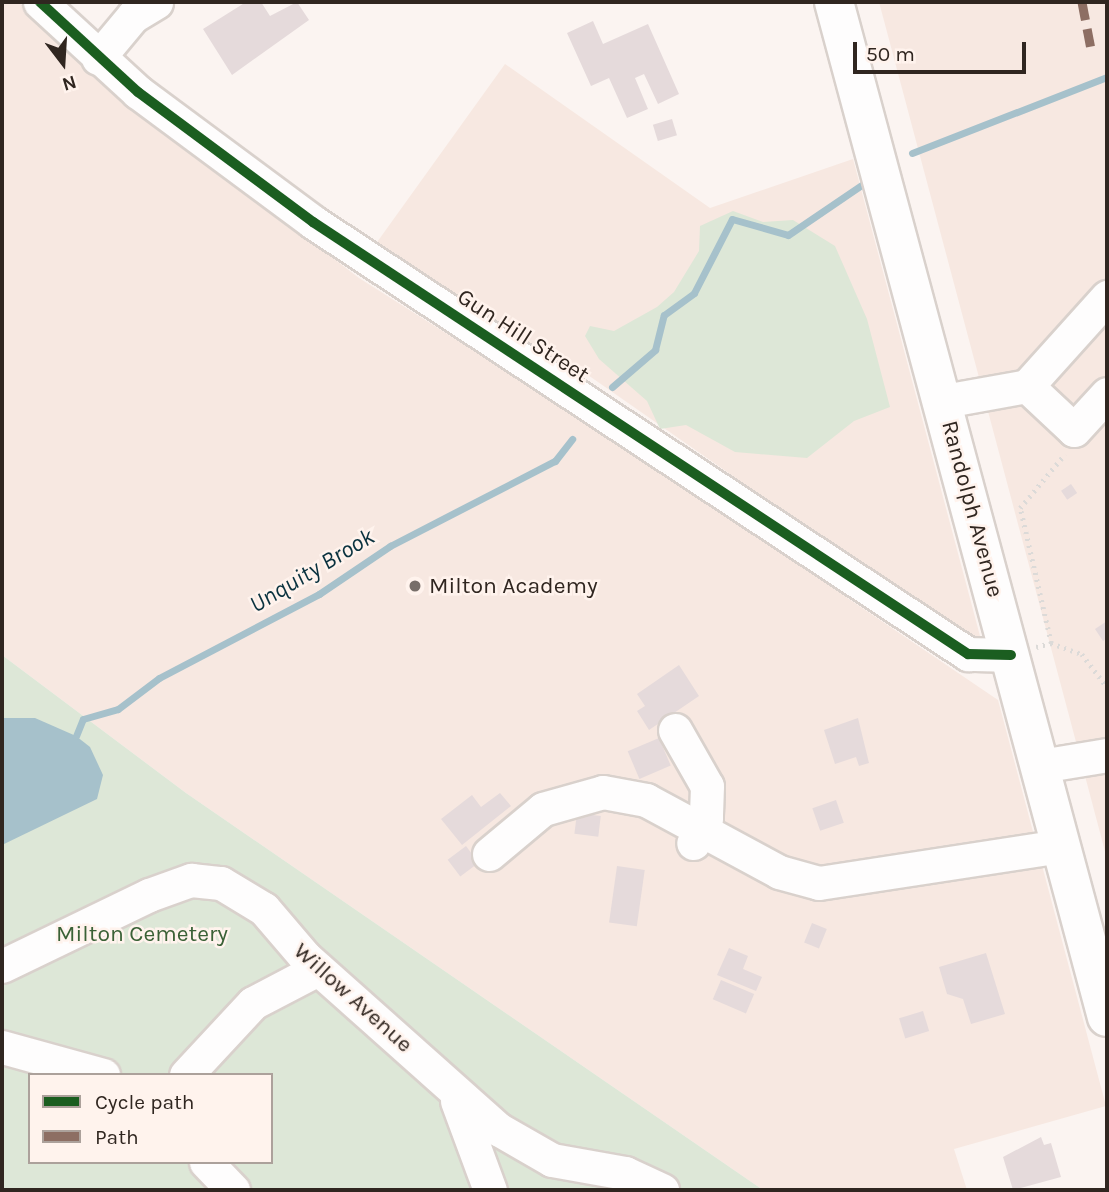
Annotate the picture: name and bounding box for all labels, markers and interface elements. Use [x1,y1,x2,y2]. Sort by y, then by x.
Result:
north arrow [28,28,98,98]
scale bar [857,28,1030,72]
text: 50 m [866,42,915,66]
text: N [59,71,79,96]
street label: Gun Hill Street [452,283,594,389]
street label: Randolph Avenue [935,418,1009,600]
water label: Unquity Brook [244,522,380,620]
place label: Milton Academy [429,572,598,600]
marker: Milton Academy [407,578,423,594]
park label: Milton Cemetery [56,920,228,948]
street label: Willow Avenue [288,937,418,1059]
legend [28,1073,273,1164]
text: Cycle path [95,1090,195,1114]
text: Path [95,1125,139,1149]

